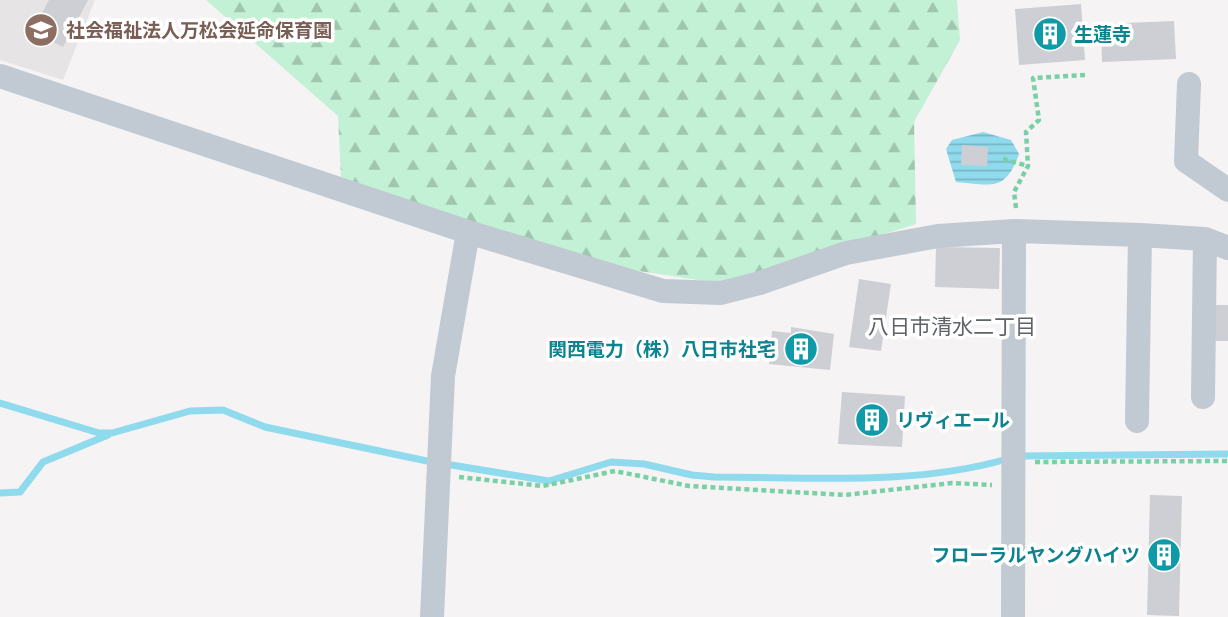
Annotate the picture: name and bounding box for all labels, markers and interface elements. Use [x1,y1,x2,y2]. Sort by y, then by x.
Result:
school or university icon: 社会福祉法人万松会延命保育園 [22,11,60,49]
building icon: 生蓮寺 [1031,15,1069,53]
place label: 社会福祉法人万松会延命保育園 [66,18,332,42]
place label: 生蓮寺 [1074,22,1131,46]
district label: 八日市清水二丁目 [868,313,1036,339]
building icon: 関西電力（株）八日市社宅 [782,330,820,368]
place label: 関西電力（株）八日市社宅 [548,337,776,361]
building icon: リヴィエール [853,401,891,439]
place label: リヴィエール [896,408,1010,432]
building icon: フローラルヤングハイツ [1145,536,1183,574]
place label: フローラルヤングハイツ [931,543,1140,567]

